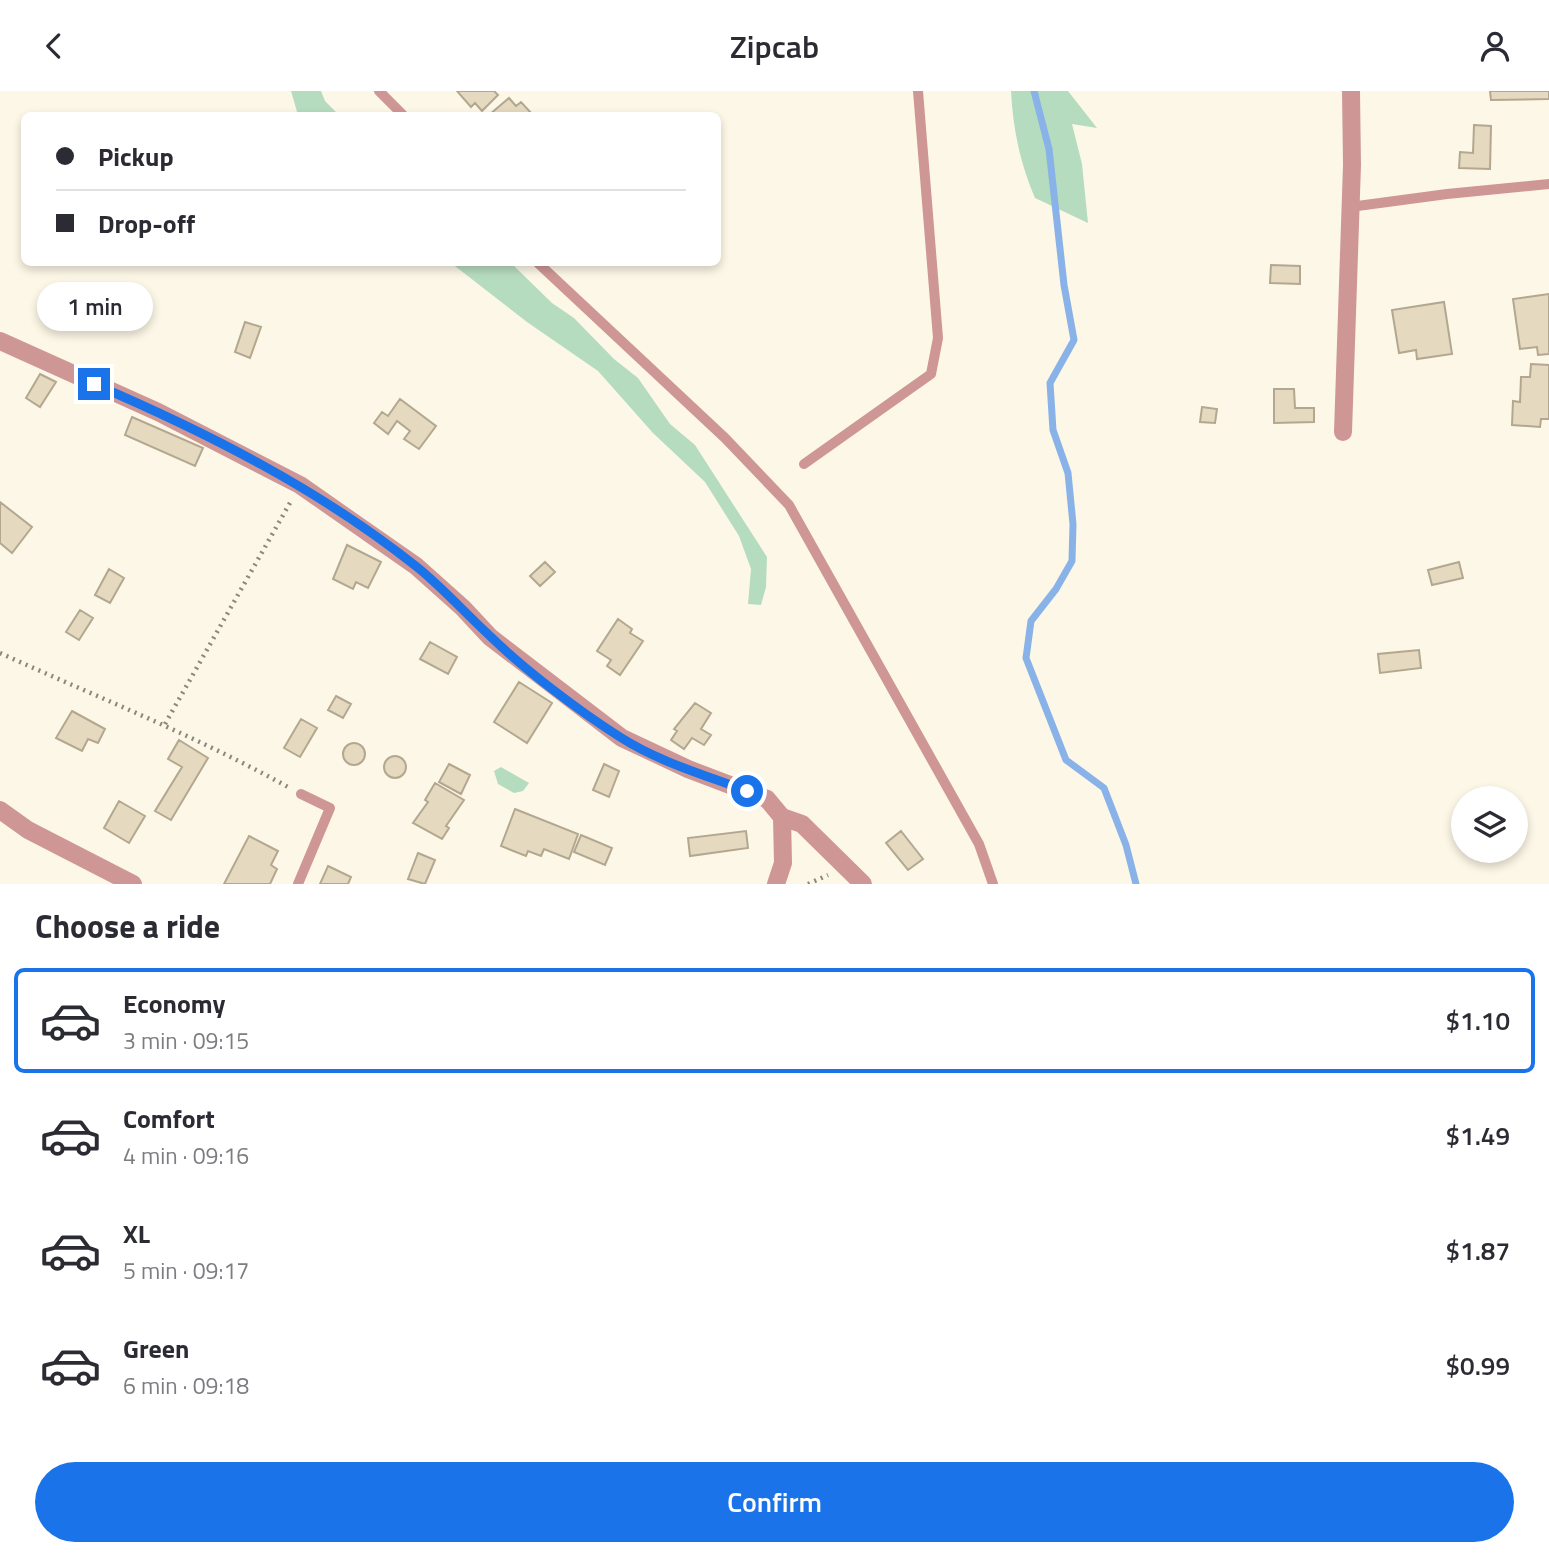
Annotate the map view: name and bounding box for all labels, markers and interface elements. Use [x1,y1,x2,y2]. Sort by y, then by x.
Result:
text: Zipcab [730,22,819,70]
icon: back [35,27,73,65]
icon: person [1476,27,1514,65]
text: Pickup [98,137,174,176]
text: Drop-off [98,204,195,243]
callout: 1 min [36,282,152,331]
text: 1 min [67,289,123,324]
route end [78,368,110,400]
route start [731,775,763,807]
map controls [1451,786,1528,863]
button: layers [1451,786,1528,863]
text: Choose a ride [35,902,220,950]
text: Economy [123,984,225,1023]
icon: car [39,989,102,1052]
text: $1.10 [1446,1001,1510,1040]
text: 3 min · 09:15 [123,1023,249,1058]
text: Comfort [123,1099,215,1138]
icon: car [39,1104,102,1167]
text: $1.49 [1446,1116,1510,1155]
text: 4 min · 09:16 [123,1138,249,1173]
text: XL [123,1214,150,1253]
icon: car [39,1219,102,1282]
text: $1.87 [1446,1231,1510,1270]
text: 5 min · 09:17 [123,1253,249,1288]
text: Green [123,1329,189,1368]
icon: car [39,1334,102,1397]
text: $0.99 [1446,1346,1510,1385]
text: 6 min · 09:18 [123,1368,249,1403]
button: Confirm [35,1462,1514,1542]

